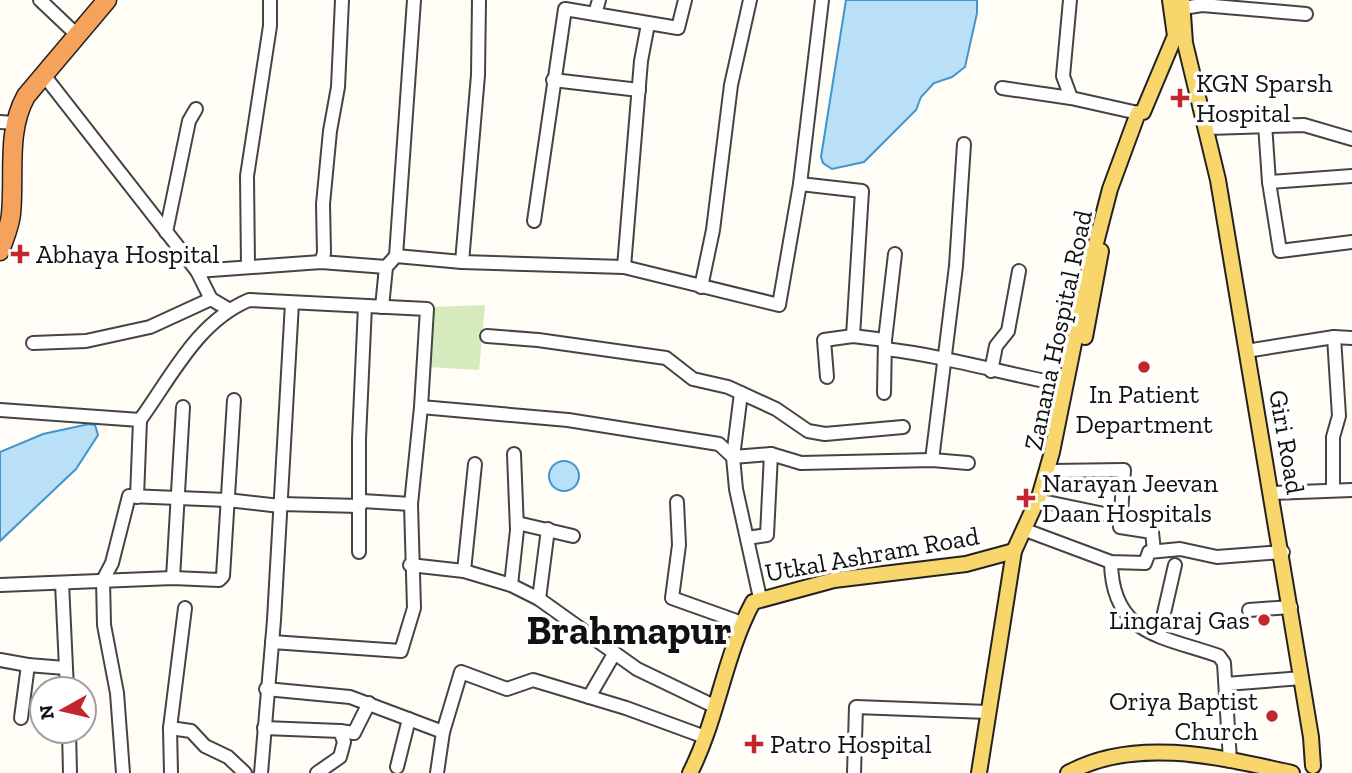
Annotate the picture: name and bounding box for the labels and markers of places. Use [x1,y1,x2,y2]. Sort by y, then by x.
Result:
place label: KGN Sparsh Hospital [1196,67,1333,129]
marker: KGN Sparsh Hospital [1170,88,1190,108]
place label: Abhaya Hospital [36,238,220,270]
marker: Abhaya Hospital [10,244,30,264]
marker: In Patient Department [1136,359,1152,375]
place label: In Patient Department [1075,378,1213,440]
place label: Narayan Jeevan Daan Hospitals [1042,467,1218,529]
marker: Narayan Jeevan Daan Hospitals [1016,488,1036,508]
place label: Lingaraj Gas [1109,604,1250,636]
marker: Lingaraj Gas [1256,612,1272,628]
place label: Oriya Baptist Church [1109,685,1258,747]
marker: Oriya Baptist Church [1264,708,1280,724]
place label: Patro Hospital [770,728,932,760]
marker: Patro Hospital [744,734,764,754]

